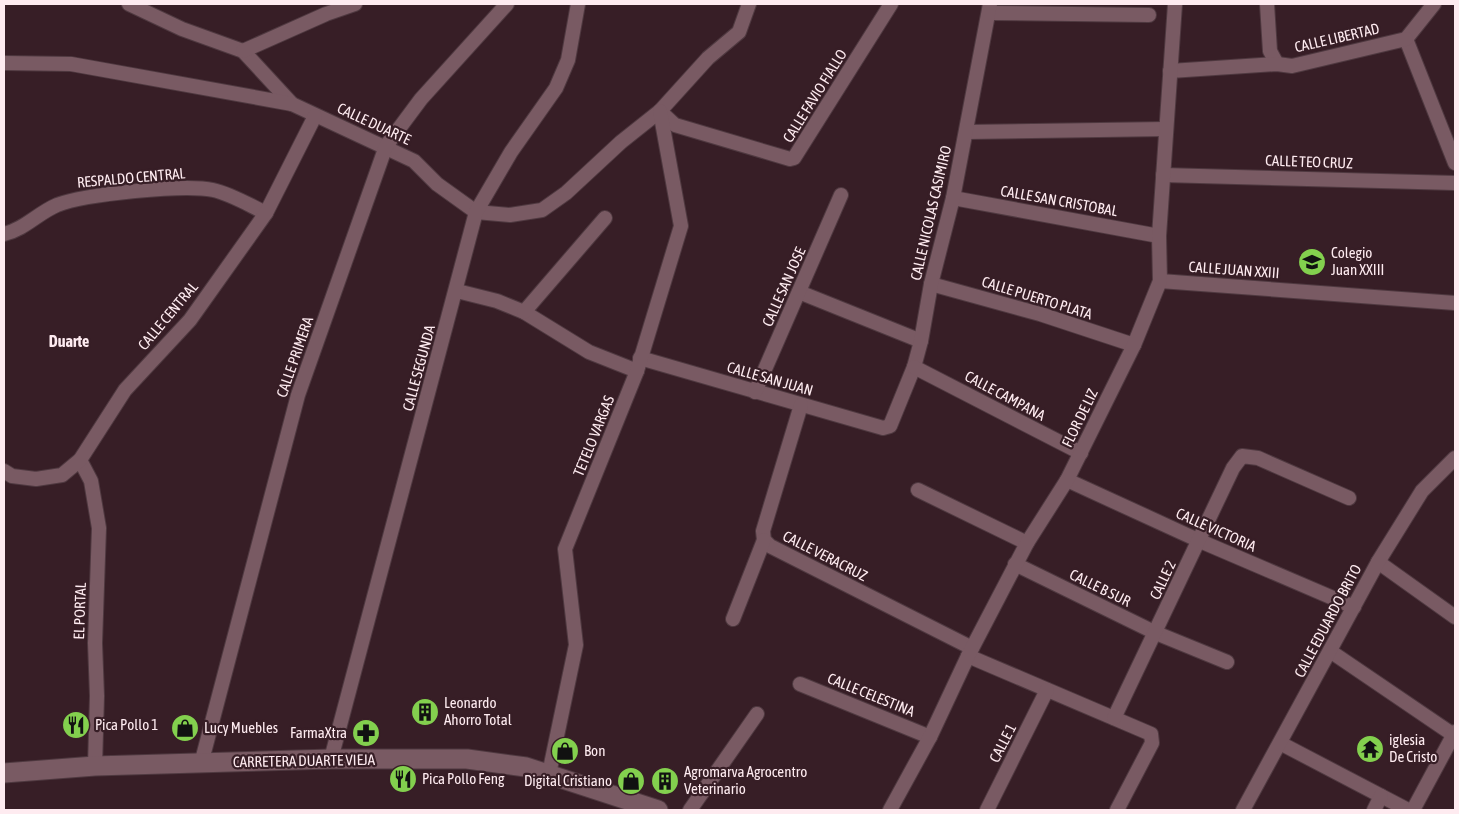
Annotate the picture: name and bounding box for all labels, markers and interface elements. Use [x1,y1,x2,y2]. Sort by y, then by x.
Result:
street label: CALLE LIBERTAD [1293,19,1381,56]
street label: CALLE FAVIO FIALLO [779,46,850,145]
street label: CALLE DUARTE [335,99,414,148]
street label: CALLE NICOLAS CASIMIRO [907,144,954,282]
street label: CALLE TEO CRUZ [1265,151,1353,172]
street label: RESPALDO CENTRAL [76,164,186,191]
street label: CALLE SAN CRISTOBAL [999,182,1119,219]
street label: CALLE SAN JOSE [758,244,809,329]
place label: Colegio Juan XXIII [1331,244,1384,278]
school or university icon: Colegio Juan XXIII [1297,247,1327,277]
street label: CALLE JUAN XXIII [1188,258,1280,281]
street label: CALLE PUERTO PLATA [980,273,1095,323]
street label: CALLE CENTRAL [134,278,201,353]
street label: CALLE PRIMERA [273,314,316,399]
street label: CALLE SEGUNDA [399,322,438,413]
district label: Duarte [49,332,89,350]
street label: CALLE SAN JUAN [725,358,815,399]
street label: CALLE CAMPANA [962,367,1049,424]
street label: FLOR DE LIZ [1058,385,1101,450]
street label: TETELO VARGAS [570,393,617,479]
street label: CALLE VICTORIA [1174,504,1259,555]
street label: CALLE VERACRUZ [780,527,871,584]
street label: CALLE 2 [1146,558,1179,602]
street label: CALLE EDUARDO BRITO [1291,561,1365,680]
street label: CALLE B SUR [1067,565,1134,610]
street label: EL PORTAL [70,582,89,640]
street label: CALLE CELESTINA [825,669,918,720]
place label: Leonardo Ahorro Total [444,694,512,728]
building icon: Leonardo Ahorro Total [410,697,440,727]
restaurant icon: Pica Pollo 1 [61,710,91,740]
shop icon: Lucy Muebles [170,713,200,743]
place label: Pica Pollo 1 [95,716,158,733]
pharmacy icon: FarmaXtra [351,718,381,748]
place label: Lucy Muebles [204,719,278,736]
street label: CALLE 1 [986,721,1019,765]
place label: FarmaXtra [290,724,347,741]
place label: iglesia De Cristo [1389,731,1437,765]
temple icon: iglesia De Cristo [1355,734,1385,764]
shop icon: Bon [550,736,580,766]
place label: Bon [584,742,605,759]
street label: CARRETERA DUARTE VIEJA [233,751,376,770]
place label: Agromarva Agrocentro Veterinario [684,763,807,797]
restaurant icon: Pica Pollo Feng [388,764,418,794]
shop icon: Digital Cristiano [616,766,646,796]
building icon: Agromarva Agrocentro Veterinario [650,766,680,796]
place label: Pica Pollo Feng [422,770,505,787]
place label: Digital Cristiano [524,772,612,789]

